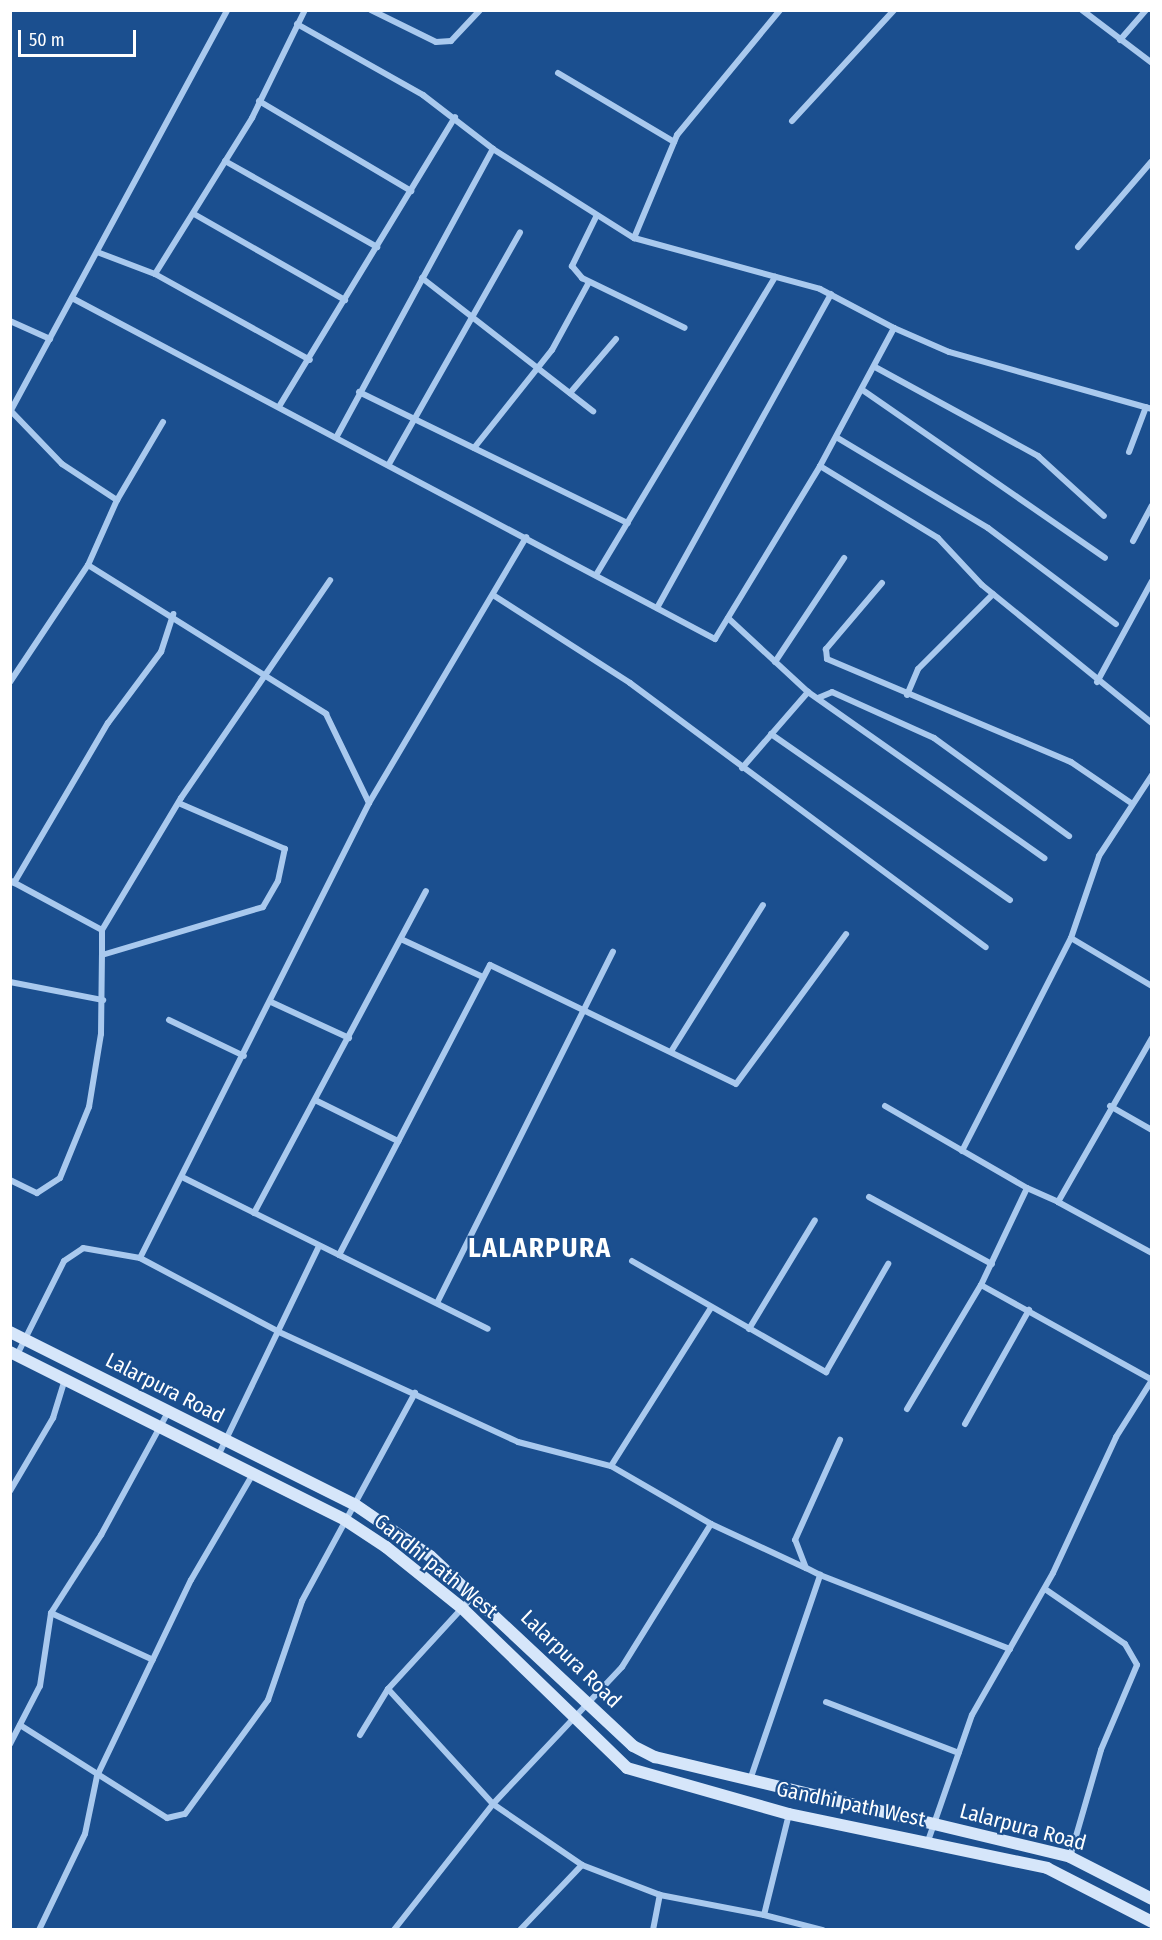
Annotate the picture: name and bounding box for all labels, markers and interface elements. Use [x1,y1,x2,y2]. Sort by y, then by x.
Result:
scale bar [21,18,140,56]
text: 50 m [29,29,65,51]
district label: LALARPURA [468,1233,612,1265]
street label: Lalarpura Road [101,1347,229,1429]
street label: Gandhi path West [369,1508,503,1624]
street label: Lalarpura Road [516,1605,626,1713]
street label: Gandhi path West [774,1776,928,1832]
street label: Lalarpura Road [957,1798,1089,1856]

